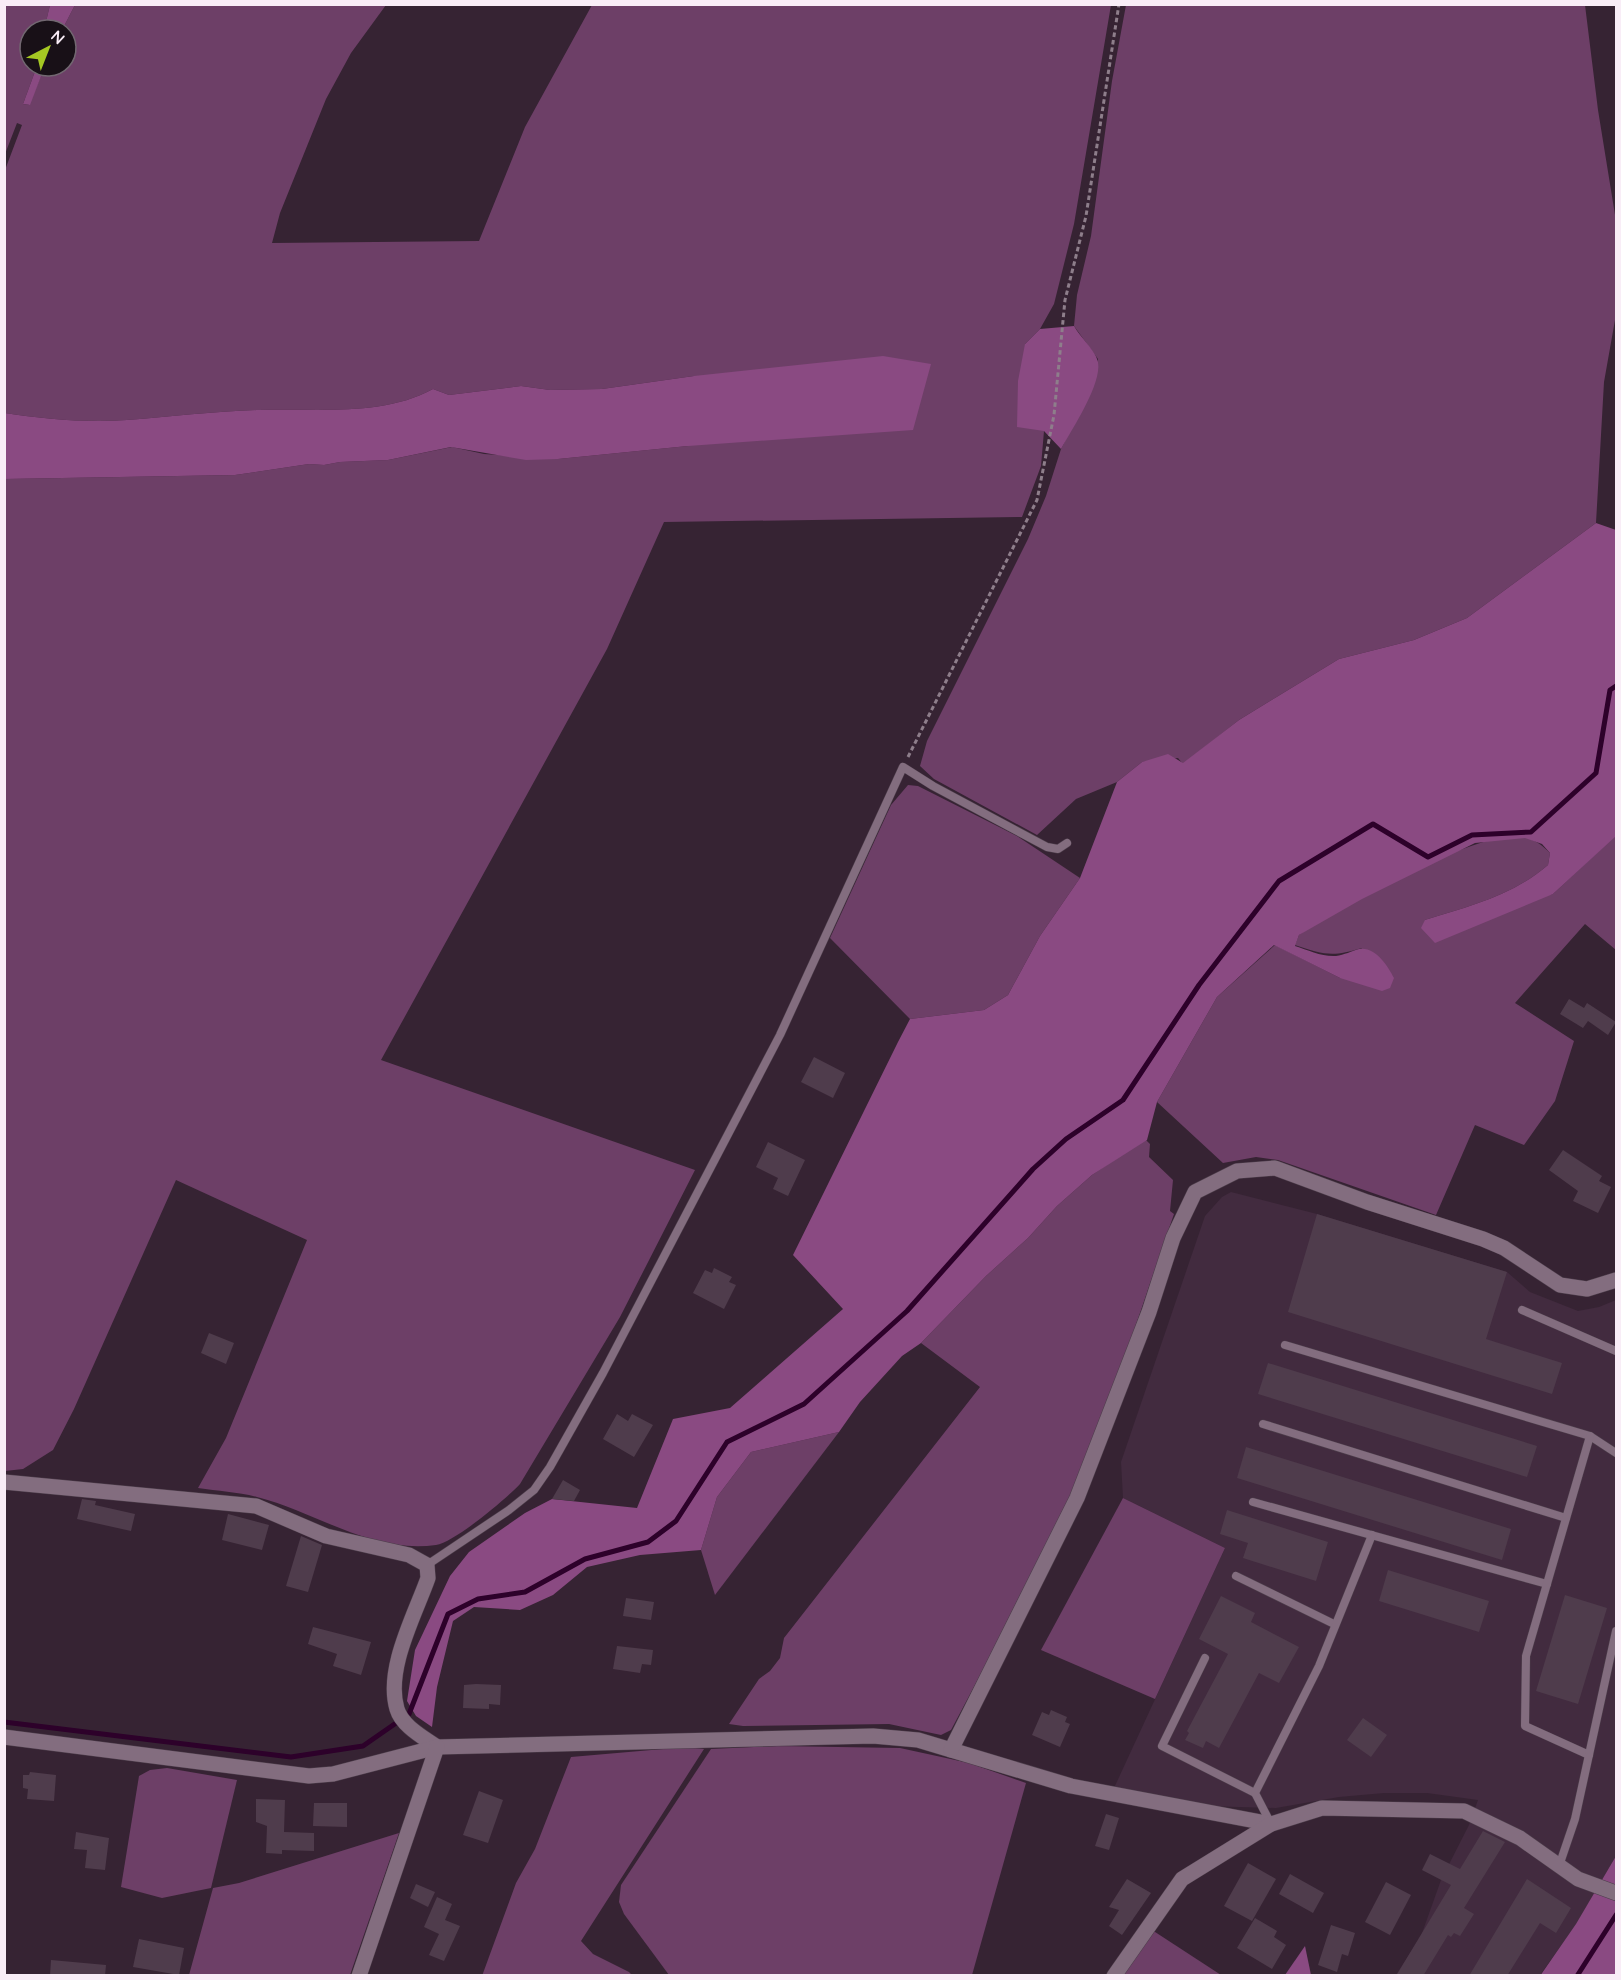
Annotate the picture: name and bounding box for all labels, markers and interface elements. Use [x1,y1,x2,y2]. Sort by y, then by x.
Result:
north arrow [18,18,78,78]
text: N [47,25,69,48]

